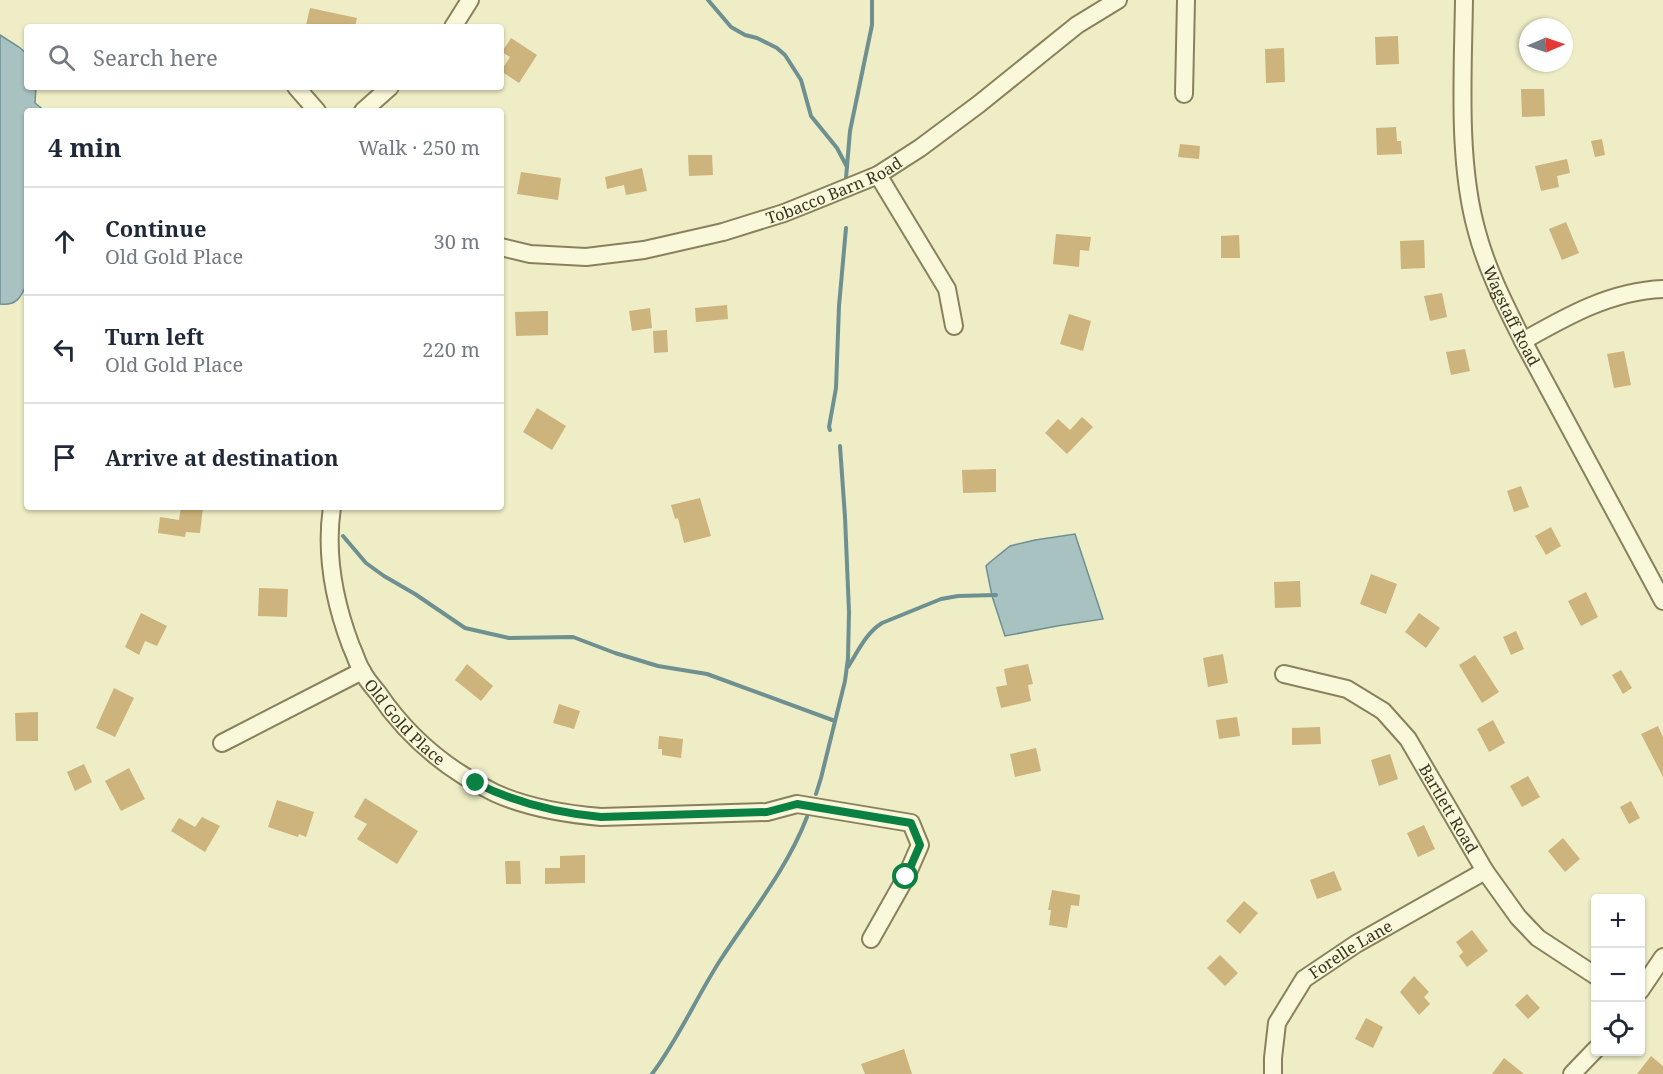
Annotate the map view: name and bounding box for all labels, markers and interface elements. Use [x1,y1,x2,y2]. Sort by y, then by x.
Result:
north arrow [1519,18,1573,72]
search box [24,24,504,90]
icon: search [45,41,78,74]
text: Search here [93,42,218,72]
text: 4 min [48,129,122,165]
text: Walk · 250 m [358,134,480,161]
street label: Tobacco Barn Road [763,151,906,229]
text: Continue [105,213,207,243]
icon: ahead [48,225,81,258]
text: 30 m [434,228,480,255]
text: Old Gold Place [105,243,243,270]
street label: Wagstaff Road [1478,262,1546,370]
text: Turn left [105,321,204,351]
icon: left [48,333,81,366]
text: 220 m [422,336,480,363]
text: Old Gold Place [105,351,243,378]
icon: arrive [48,441,81,474]
text: Arrive at destination [105,442,339,472]
street label: Old Gold Place [359,674,450,770]
street label: Bartlett Road [1414,760,1483,858]
route end [462,769,488,795]
route start [892,863,918,889]
map controls [1591,894,1645,1056]
button: + [1591,894,1645,948]
street label: Forelle Lane [1304,915,1396,984]
button: − [1591,948,1645,1002]
button: locate [1591,1002,1645,1056]

